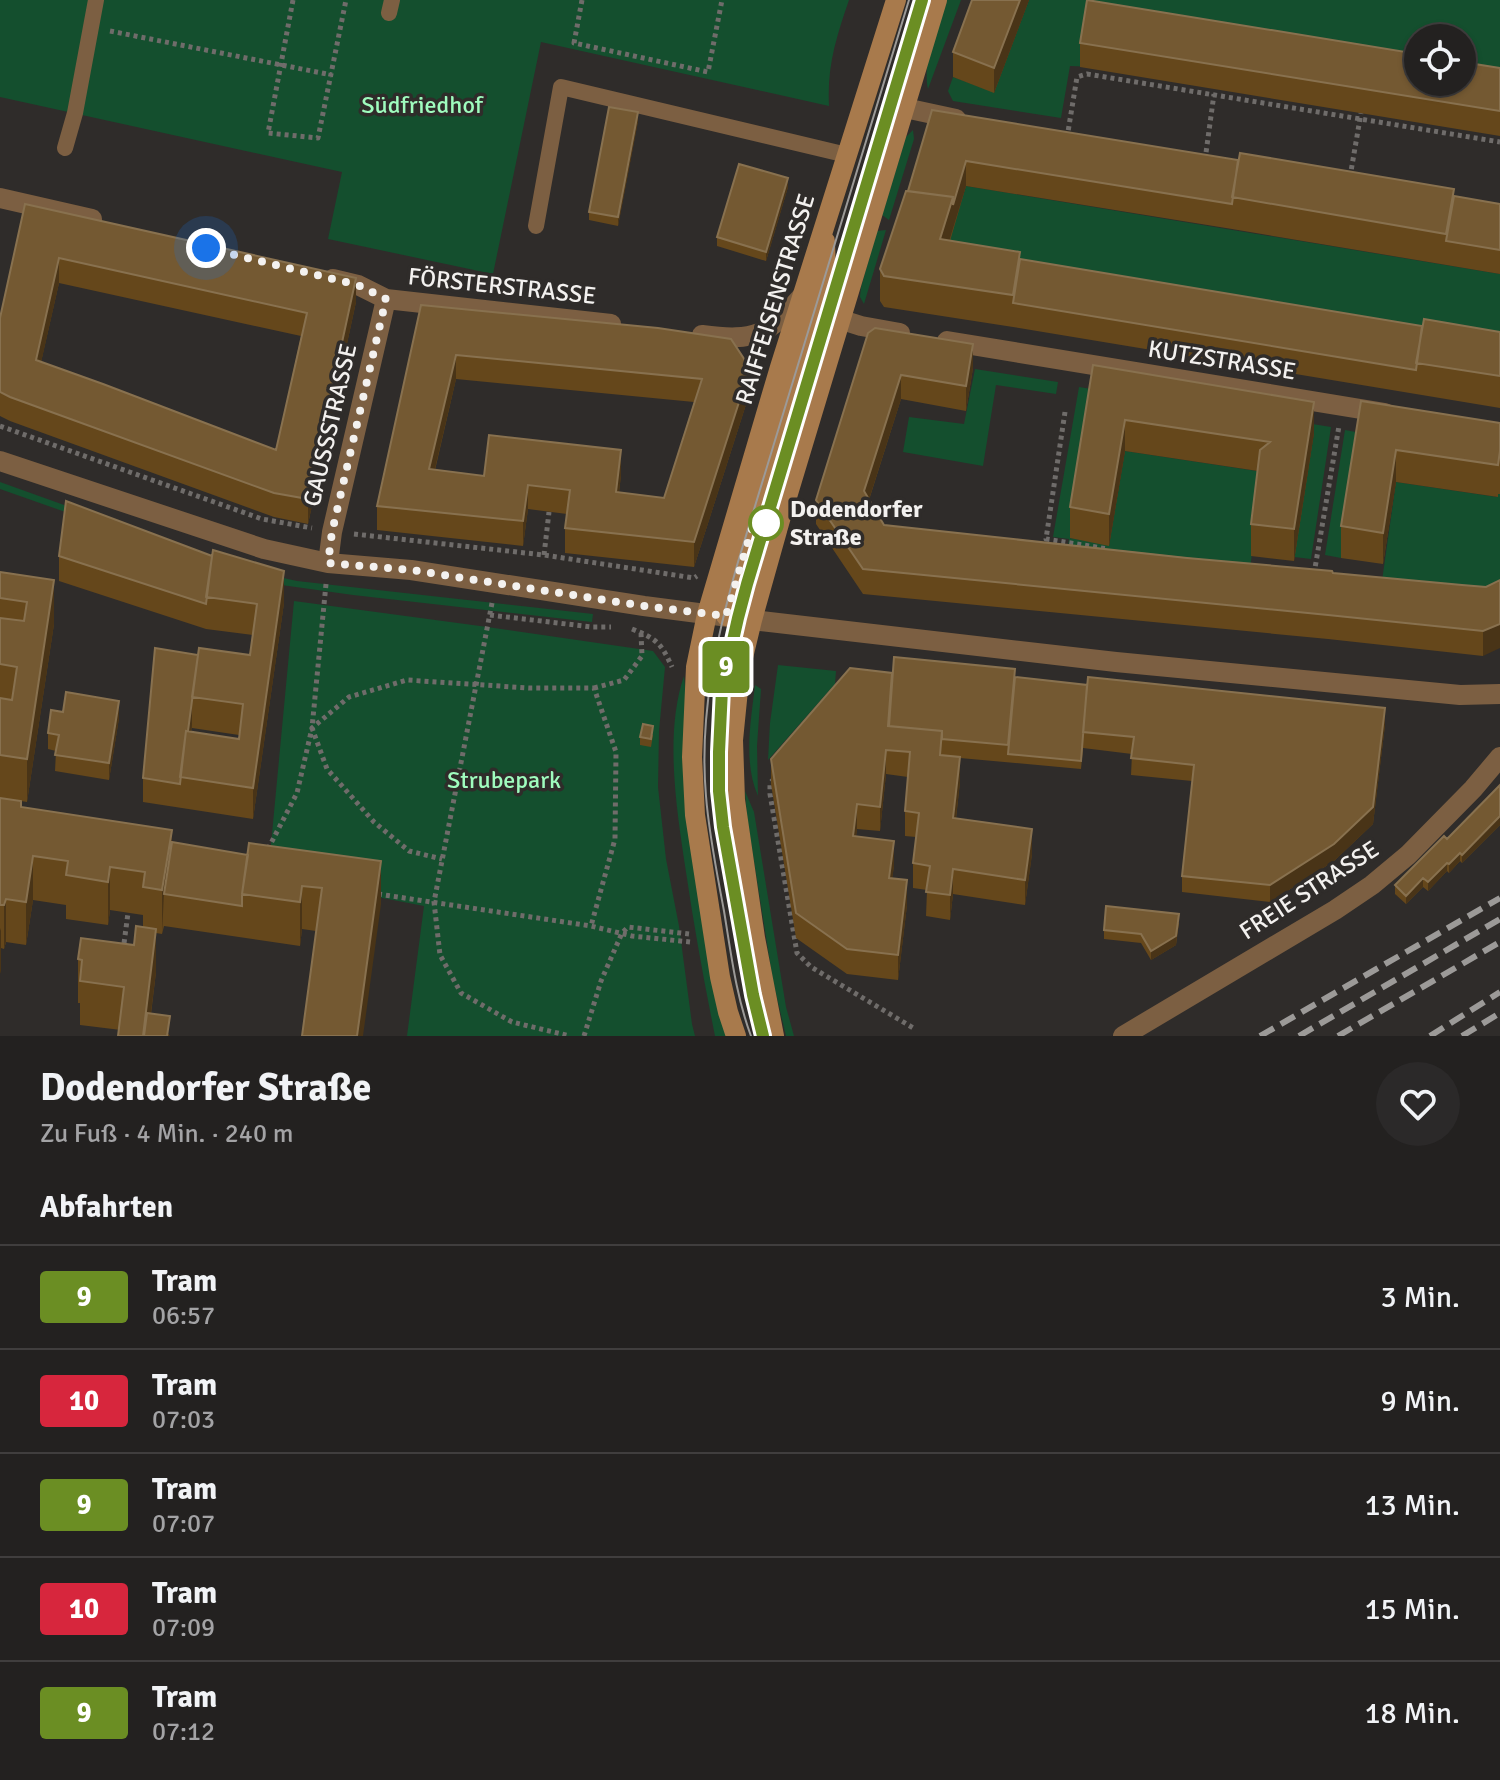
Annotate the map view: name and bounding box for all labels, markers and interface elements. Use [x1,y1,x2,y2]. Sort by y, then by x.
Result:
map controls [1404,24,1476,96]
button: locate [1404,24,1476,96]
park label: Südfriedhof [361,90,484,120]
street label: RAIFFEISENSTRASSE [729,190,821,408]
your location [186,228,226,268]
street label: FÖRSTERSTRASSE [406,261,598,311]
street label: KUTZSTRASSE [1146,334,1298,386]
street label: GAUSSSTRASSE [297,341,363,509]
place label: Dodendorfer Straße [790,494,923,552]
marker: Dodendorfer Straße [749,506,783,540]
line badge: 9 [700,641,752,693]
text: 9 [718,650,734,684]
park label: Strubepark [447,765,561,795]
street label: FREIE STRASSE [1234,834,1384,946]
button: heart [1376,1062,1460,1146]
text: Dodendorfer Straße [40,1064,371,1111]
text: Zu Fuß · 4 Min. · 240 m [40,1118,293,1150]
text: Abfahrten [40,1189,173,1226]
text: Tram [152,1263,217,1300]
text: 3 Min. [1381,1279,1460,1316]
text: 9 [76,1280,92,1314]
text: 06:57 [152,1300,215,1332]
text: Tram [152,1367,217,1404]
text: 9 Min. [1381,1383,1460,1420]
text: 10 [69,1384,99,1418]
text: 07:03 [152,1404,215,1436]
text: Tram [152,1471,217,1508]
text: 13 Min. [1364,1487,1460,1524]
text: 9 [76,1488,92,1522]
text: 07:07 [152,1508,215,1540]
text: Tram [152,1575,217,1612]
text: 15 Min. [1364,1591,1460,1628]
text: 10 [69,1592,99,1626]
text: 07:09 [152,1612,215,1644]
text: Tram [152,1679,217,1716]
text: 18 Min. [1364,1695,1460,1732]
text: 9 [76,1696,92,1730]
text: 07:12 [152,1716,215,1748]

